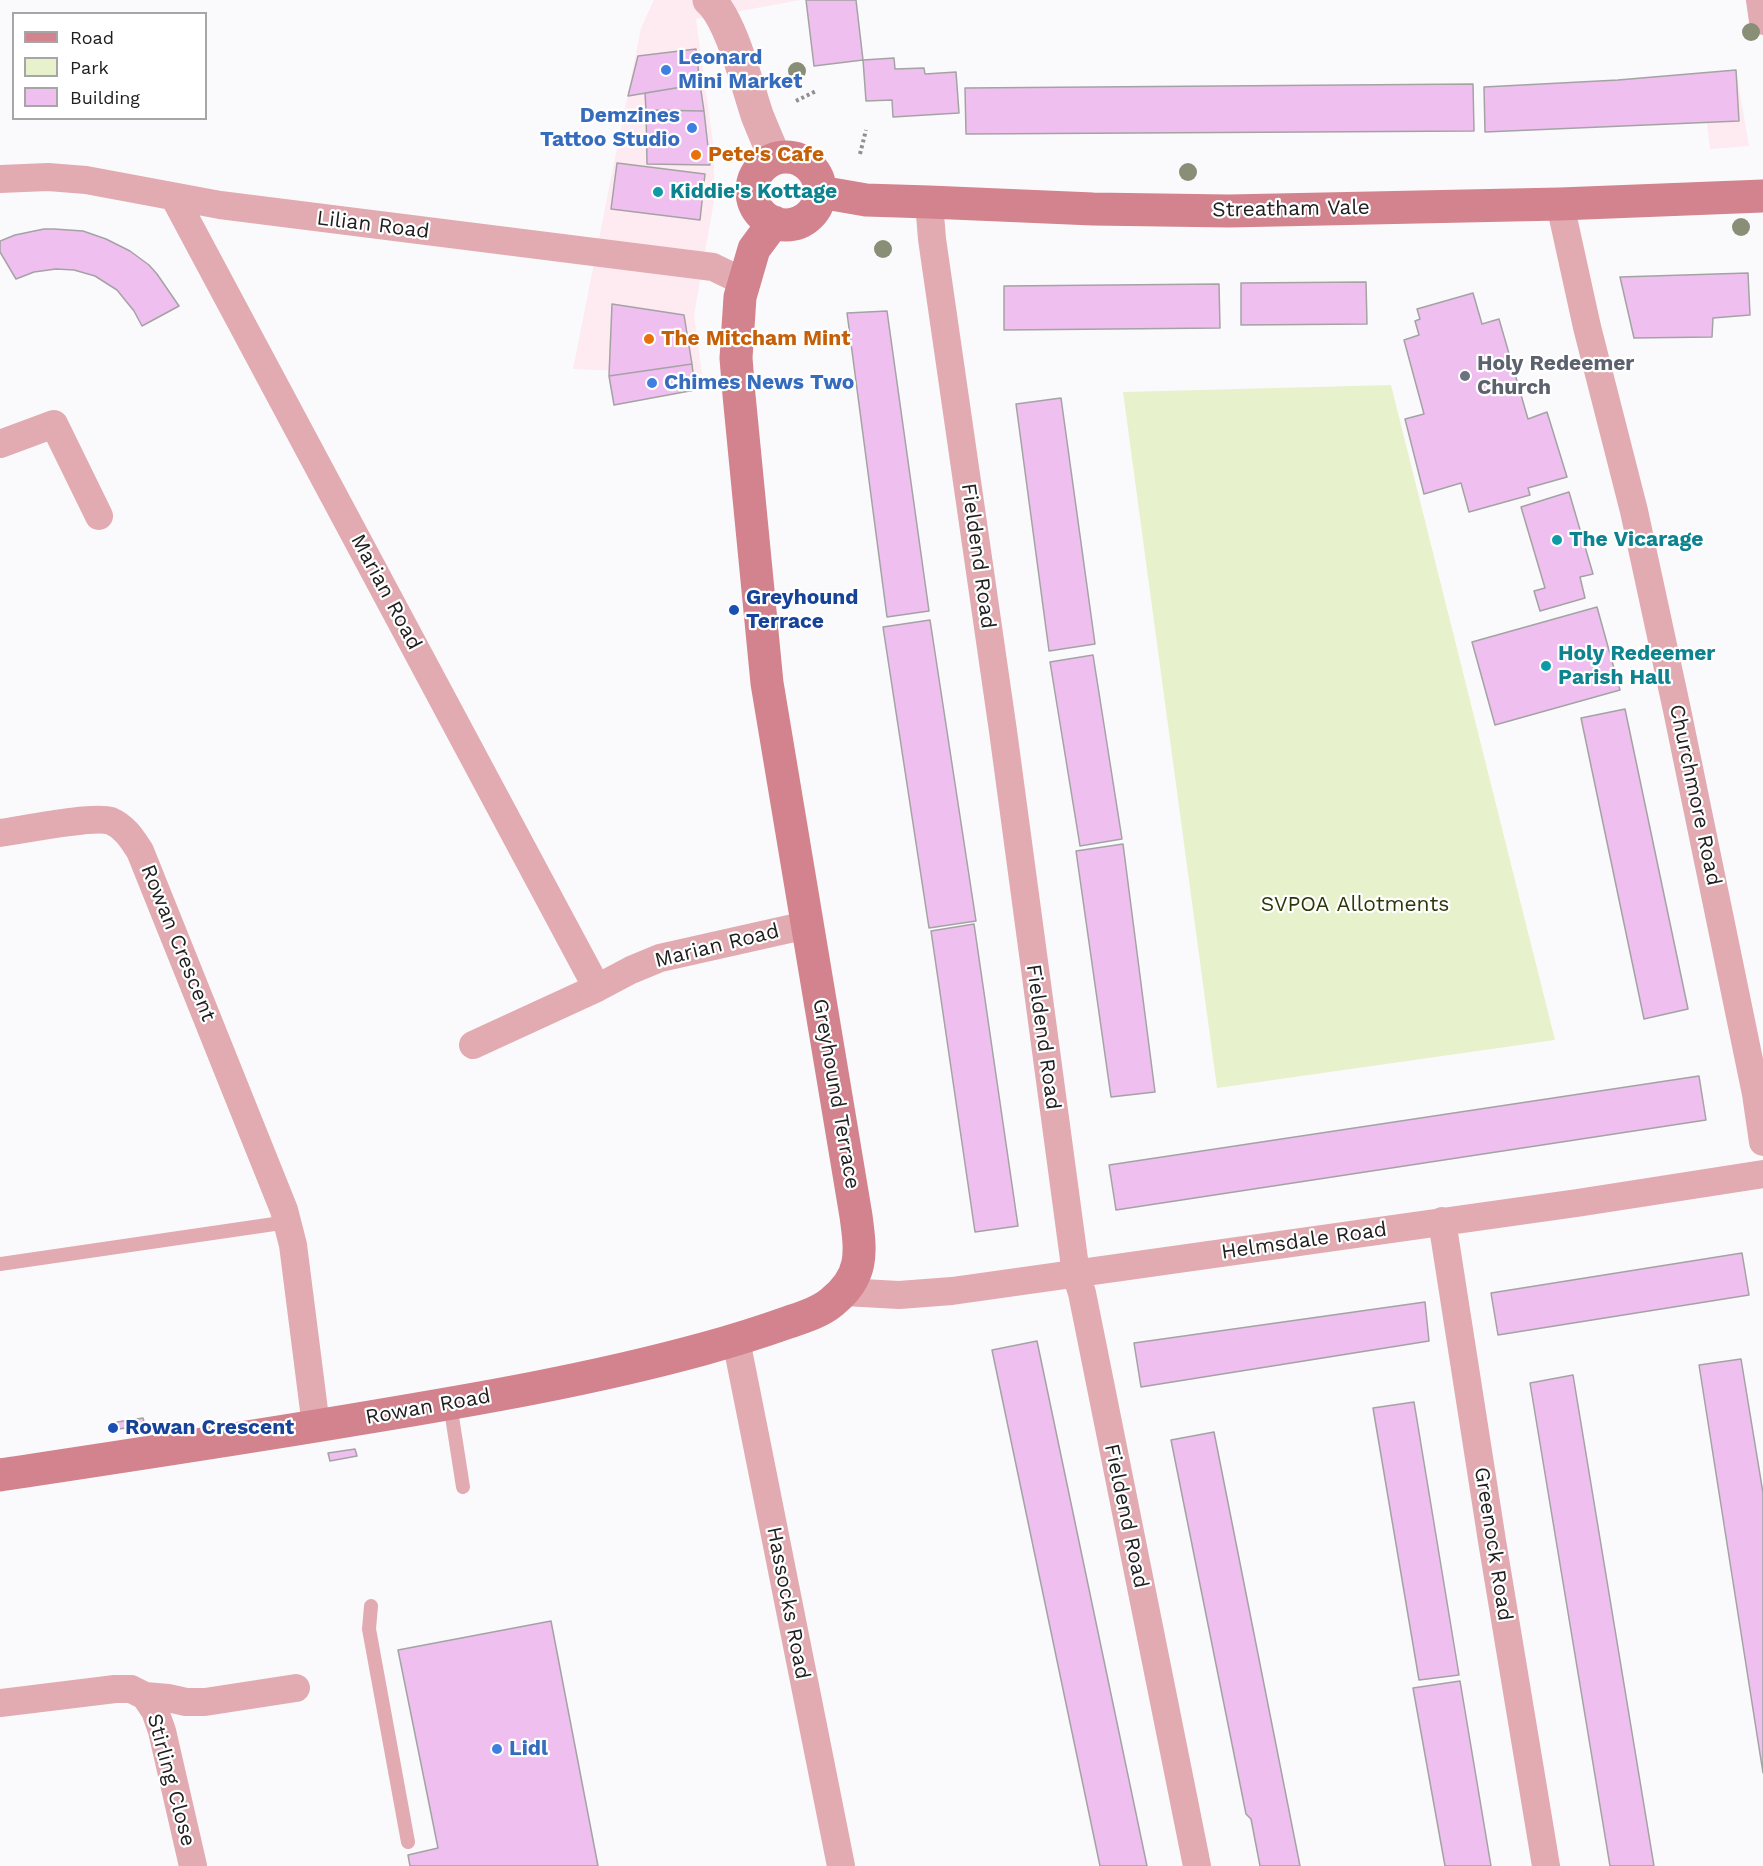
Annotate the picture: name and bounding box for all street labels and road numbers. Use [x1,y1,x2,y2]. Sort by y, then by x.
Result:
street label: Streatham Vale [1212,195,1370,223]
street label: Lilian Road [315,206,431,244]
street label: Fieldend Road [955,482,1001,630]
street label: Marian Road [345,530,427,654]
street label: Churchmore Road [1663,702,1727,888]
street label: Rowan Crescent [135,861,221,1025]
street label: Marian Road [652,918,782,974]
street label: Fieldend Road [1020,963,1066,1111]
street label: Greyhound Terrace [807,997,865,1191]
street label: Helmsdale Road [1220,1217,1388,1265]
street label: Rowan Road [364,1384,492,1430]
street label: Fieldend Road [1098,1442,1154,1590]
street label: Greenock Road [1468,1465,1518,1623]
street label: Hassocks Road [761,1525,815,1681]
street label: Stirling Close [141,1711,201,1849]

